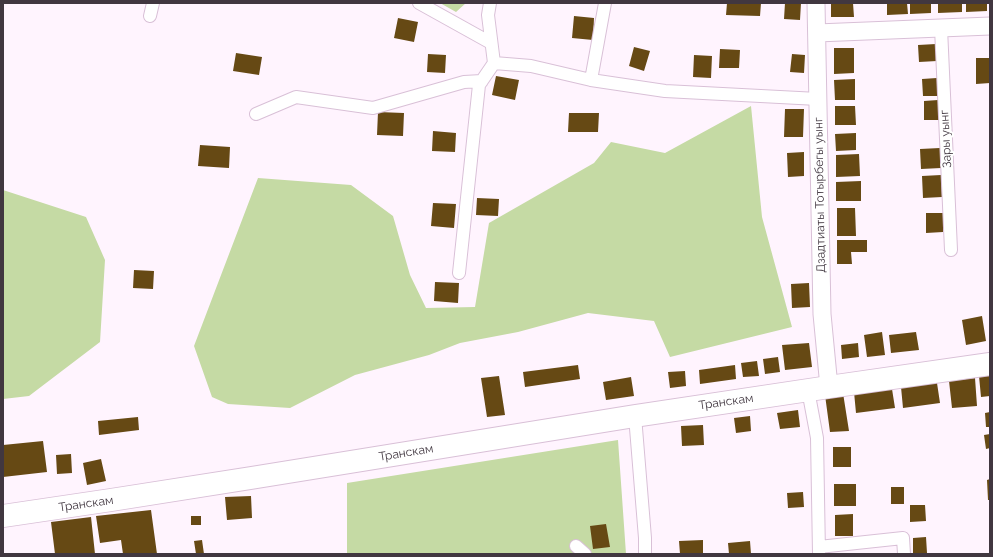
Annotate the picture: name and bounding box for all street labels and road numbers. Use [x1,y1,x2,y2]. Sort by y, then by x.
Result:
street label: Зары уынг [937,110,955,168]
street label: Дзадтиаты Тотырбегы уынг [811,117,829,273]
street label: Транскам [698,391,754,413]
street label: Транскам [378,442,434,464]
street label: Транскам [58,493,114,515]

